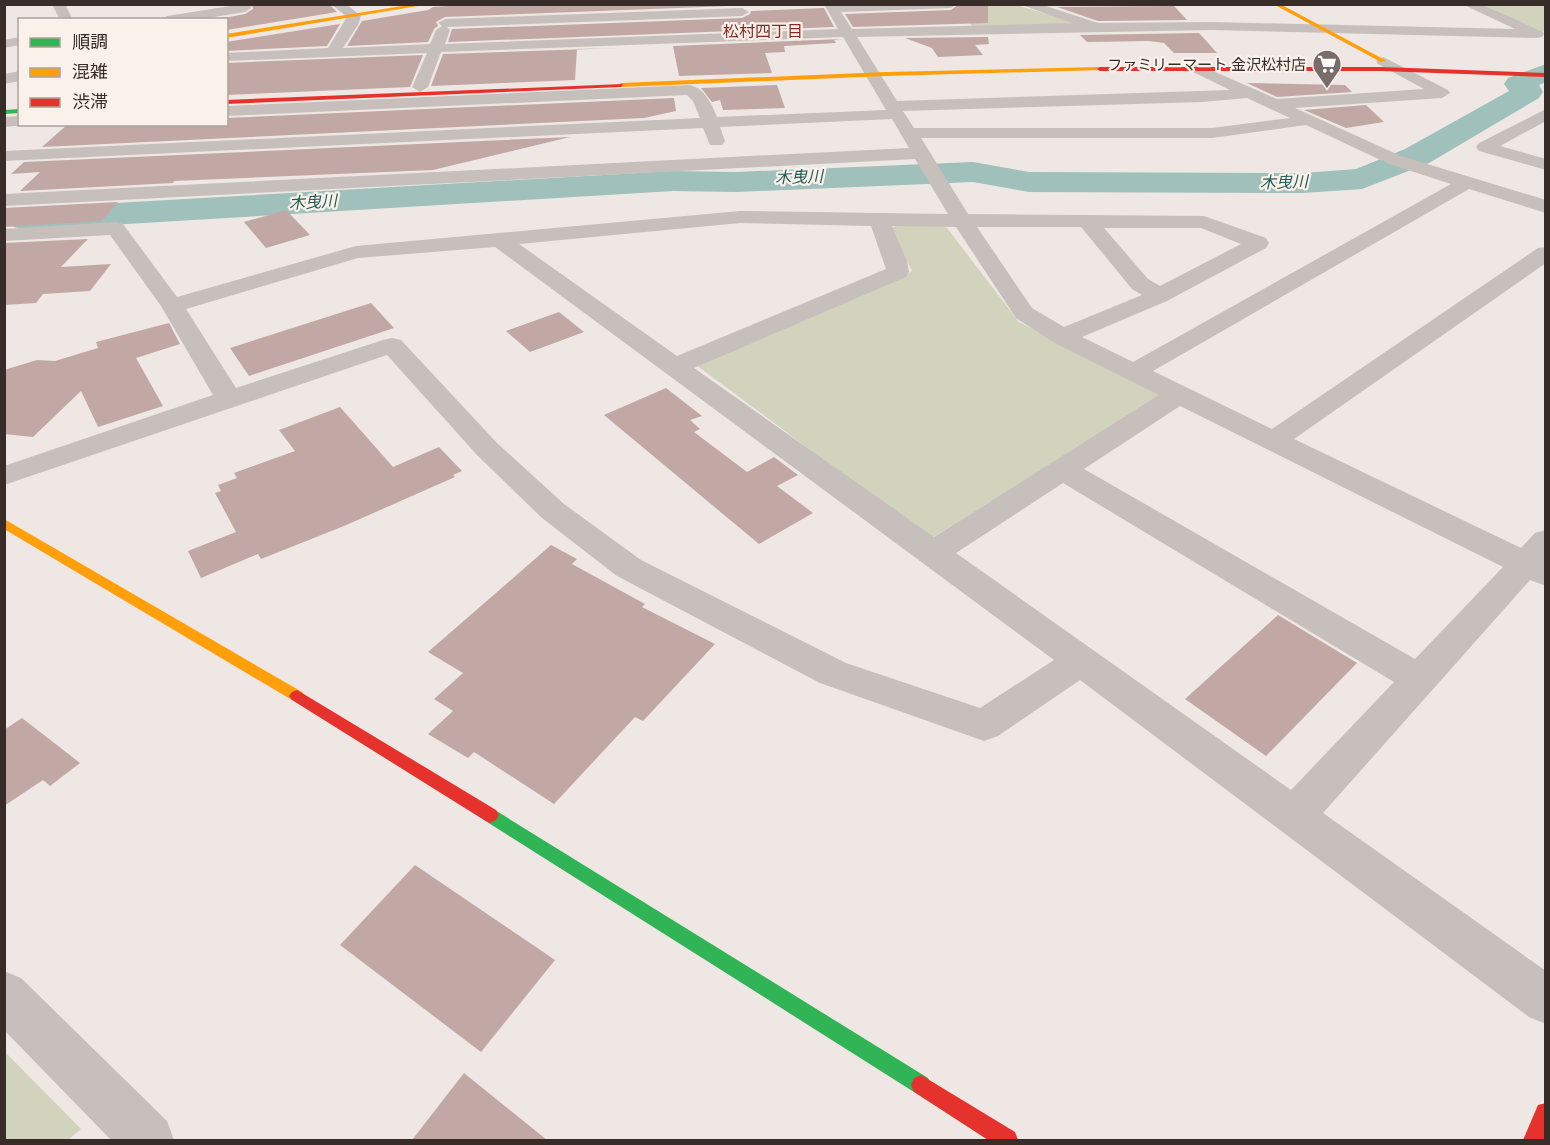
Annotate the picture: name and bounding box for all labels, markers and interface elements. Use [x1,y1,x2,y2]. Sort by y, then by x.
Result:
legend [18,18,228,126]
district label: 松村四丁目 [723,21,803,42]
text: 順調 [72,30,108,53]
supermarket icon: ファミリーマート 金沢松村店 [1311,48,1343,90]
place label: ファミリーマート 金沢松村店 [1107,55,1306,74]
text: 混雑 [72,60,108,83]
text: 渋滞 [72,90,108,113]
water label: 木曳川 [775,166,825,188]
water label: 木曳川 [1260,171,1310,193]
water label: 木曳川 [288,190,340,214]

